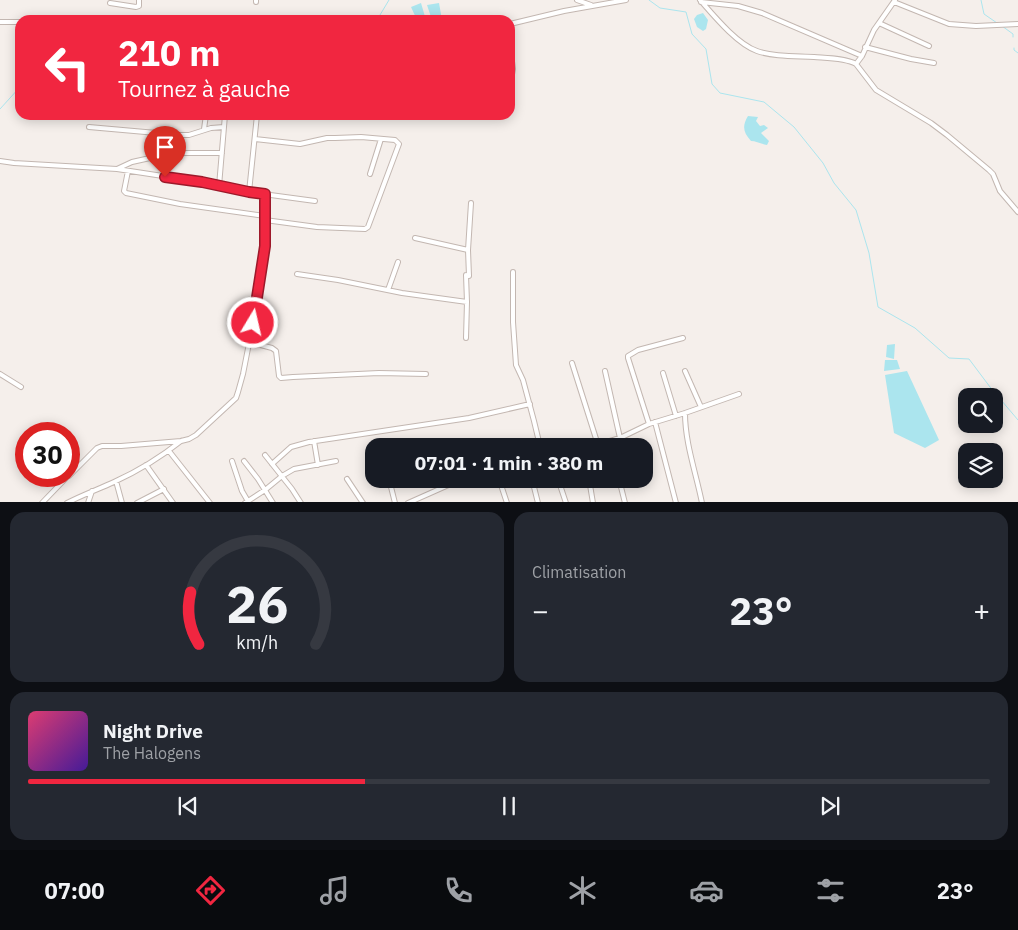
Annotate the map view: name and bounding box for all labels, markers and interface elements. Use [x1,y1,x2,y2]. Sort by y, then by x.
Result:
text: 210 m [118,30,221,76]
icon: left [35,35,100,100]
text: Tournez à gauche [118,74,290,103]
pin [144,126,186,177]
icon: arrive [151,133,179,161]
position arrow [226,296,278,348]
map controls [958,388,1003,488]
button: search [958,388,1003,433]
speed limit sign: 30 [15,422,80,487]
button: layers [958,443,1003,488]
text: 07:01 · 1 min · 380 m [415,451,603,475]
text: Climatisation [532,562,626,582]
text: 26 [226,570,288,637]
text: 23° [729,586,793,635]
text: − [532,592,549,629]
text: + [973,592,990,629]
text: km/h [236,631,278,654]
text: Night Drive [103,719,203,743]
text: The Halogens [103,743,201,763]
icon: previous [174,792,202,820]
icon: pause [495,792,523,820]
icon: next [816,792,844,820]
icon: directions [193,873,228,908]
icon: music [317,873,352,908]
icon: phone [441,873,476,908]
icon: climate [565,873,600,908]
icon: car [689,873,724,908]
icon: filters [813,873,848,908]
text: 07:00 [44,876,105,905]
text: 23° [937,876,973,905]

